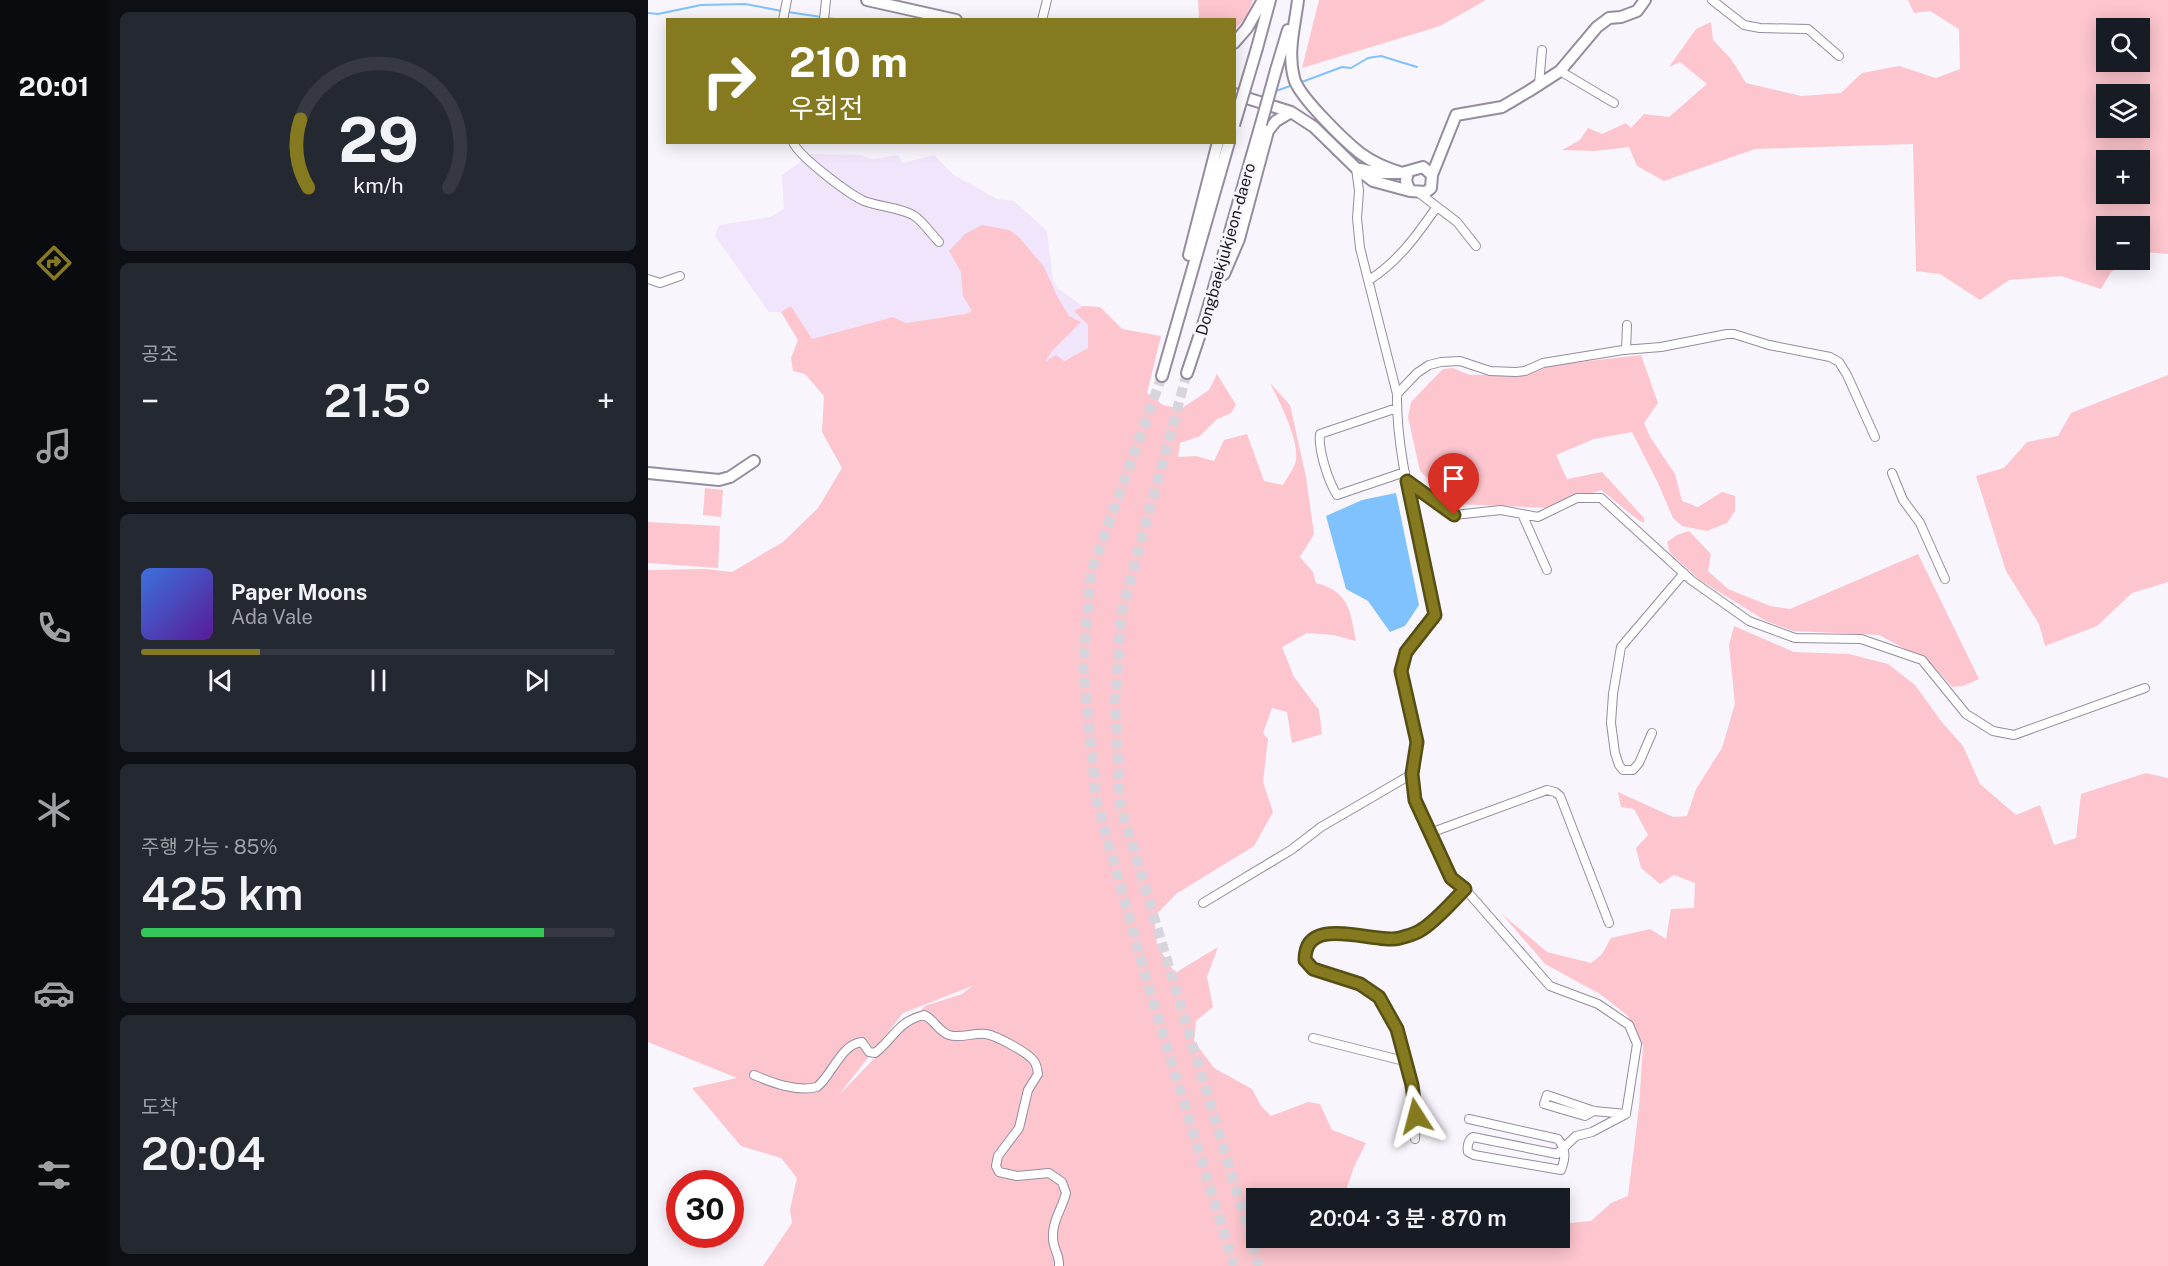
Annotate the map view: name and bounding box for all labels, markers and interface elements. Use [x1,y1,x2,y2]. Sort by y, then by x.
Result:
map controls [2096,18,2150,270]
button: search [2096,18,2150,72]
text: 210 m [789,37,908,86]
icon: right [690,42,768,120]
text: 20:01 [19,70,89,102]
button: layers [2096,84,2150,138]
text: 우회전 [789,92,864,124]
text: 29 [338,104,418,177]
button: + [2096,150,2150,204]
street label: Dongbaekjukjeon-daero [1192,161,1259,338]
text: km/h [353,174,403,199]
button: − [2096,216,2150,270]
icon: directions [33,242,75,284]
text: 공조 [141,342,178,366]
text: 21.5° [324,374,432,427]
text: − [141,382,159,420]
text: + [597,382,615,420]
icon: music [33,425,75,467]
pin [1428,453,1479,515]
icon: arrive [1437,462,1470,495]
text: Paper Moons [231,579,367,605]
text: Ada Vale [231,605,313,629]
icon: phone [33,607,75,649]
icon: previous [204,664,237,697]
icon: pause [362,664,395,697]
icon: next [520,664,553,697]
icon: climate [33,789,75,831]
text: 주행 가능 · 85% [141,835,277,859]
text: 425 km [141,867,303,920]
icon: car [33,972,75,1014]
position arrow [1384,1084,1448,1148]
text: 도착 [141,1095,178,1119]
text: 20:04 [141,1127,266,1180]
icon: filters [33,1154,75,1196]
speed limit sign: 30 [666,1170,744,1248]
text: 20:04 · 3 분 · 870 m [1309,1205,1507,1231]

